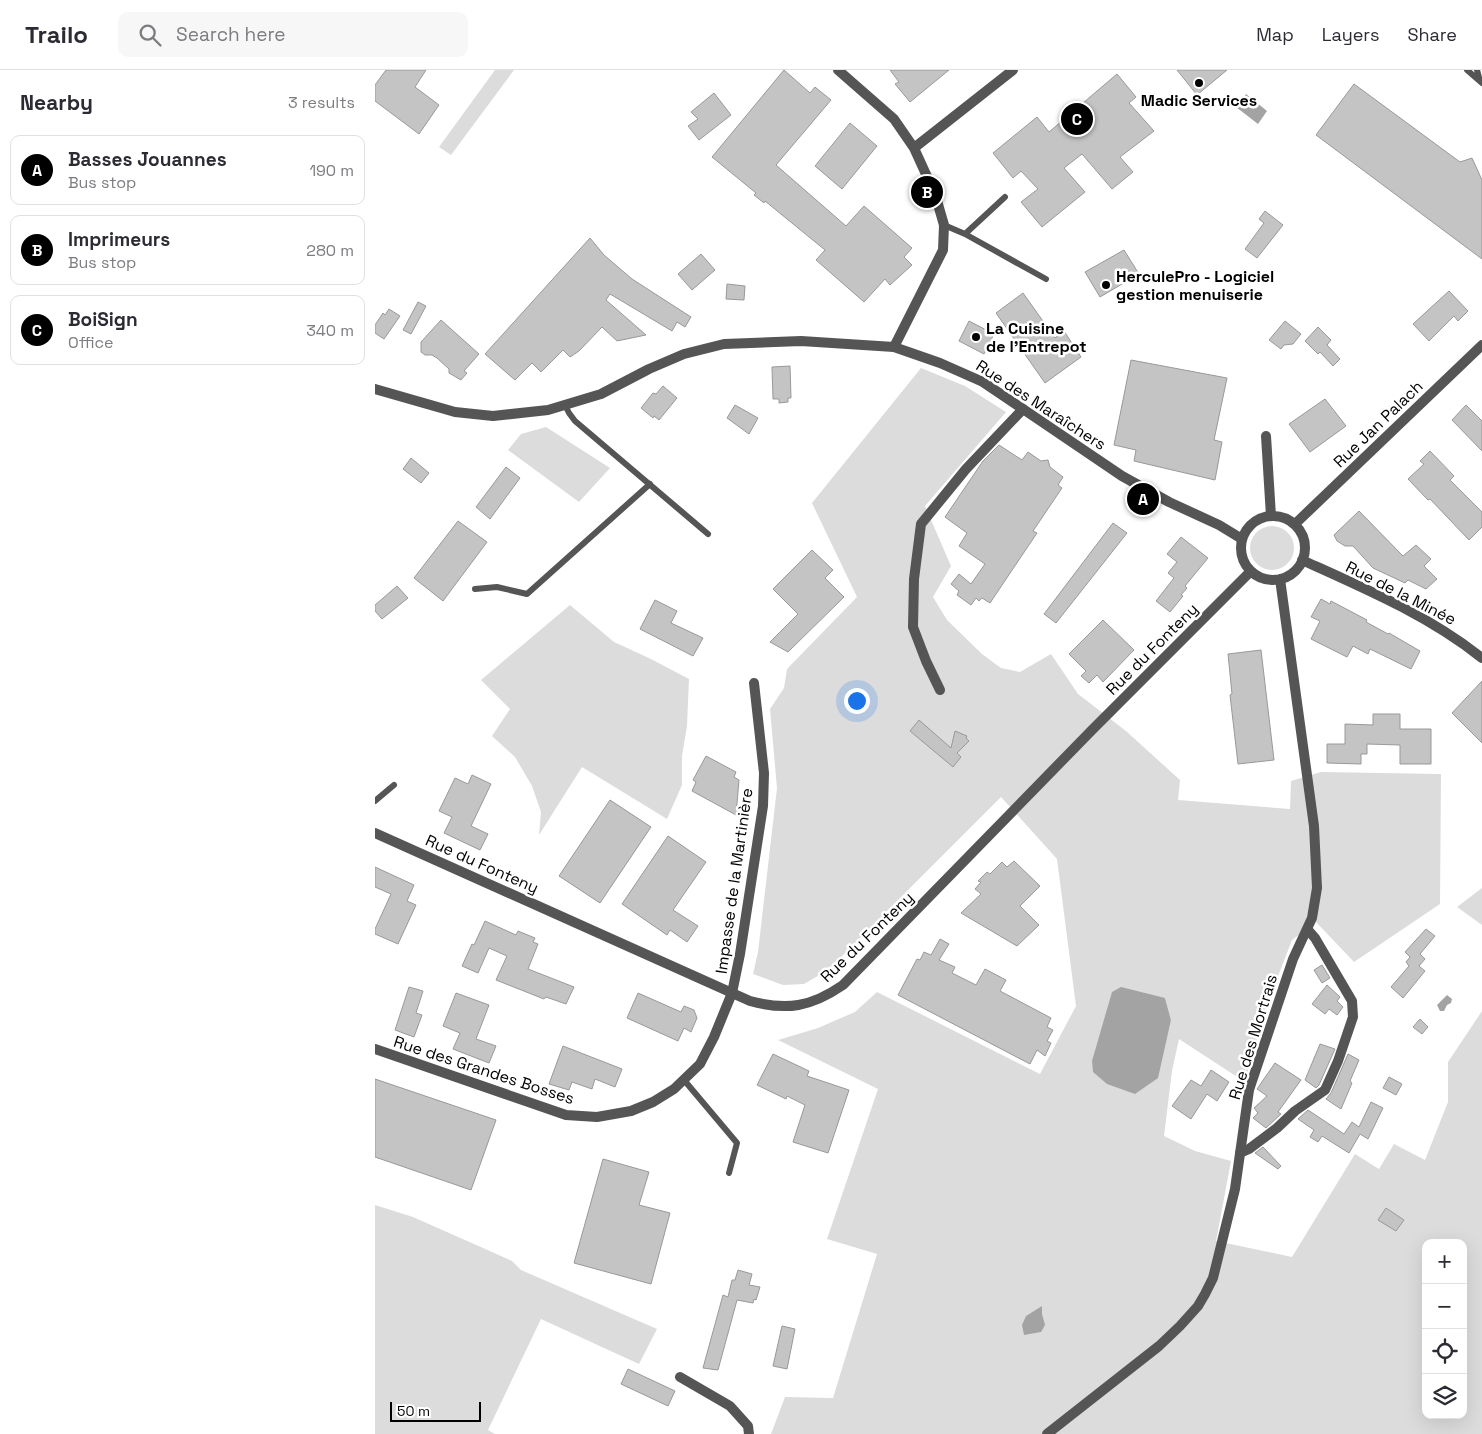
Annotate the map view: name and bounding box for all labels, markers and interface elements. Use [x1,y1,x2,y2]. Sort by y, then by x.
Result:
search box [118,12,468,57]
text: Trailo [25,19,88,50]
icon: search [136,21,164,49]
text: Search here [176,22,286,47]
text: Map [1256,23,1294,46]
text: Layers [1322,23,1379,46]
text: Share [1407,23,1457,46]
marker: Madic Services [1193,77,1205,89]
text: Nearby [20,89,93,116]
place label: Madic Services [1141,90,1257,111]
text: 3 results [288,92,355,113]
pin: C [1061,100,1093,138]
text: Basses Jouannes [68,147,227,172]
text: A [32,160,42,181]
text: 190 m [309,160,354,181]
text: Bus stop [68,172,136,193]
pin: B [911,173,943,211]
text: Imprimeurs [68,227,170,252]
text: B [32,240,42,261]
text: 280 m [306,240,354,261]
text: Bus stop [68,252,136,273]
place label: HerculePro - Logiciel gestion menuiserie [1116,266,1274,305]
marker: HerculePro - Logiciel gestion menuiserie [1100,279,1112,291]
text: BoiSign [68,307,138,332]
place label: La Cuisine de l'Entrepot [986,318,1087,357]
text: C [32,320,42,341]
text: 340 m [306,320,354,341]
marker: La Cuisine de l'Entrepot [970,331,982,343]
text: Office [68,332,114,353]
street label: Rue des Maraîchers [972,355,1110,455]
street label: Rue Jan Palach [1329,376,1427,472]
pin: A [1127,480,1159,518]
street label: Rue de la Minée [1342,556,1460,630]
street label: Rue du Fonteny [1102,599,1202,699]
your location [844,688,870,714]
street label: Impasse de la Martinière [711,787,757,975]
street label: Rue du Fonteny [422,830,542,898]
street label: Rue du Fonteny [816,887,918,987]
street label: Rue des Mortrais [1224,972,1282,1102]
street label: Rue des Grandes Bosses [391,1031,577,1109]
map controls [1422,1239,1467,1419]
button: + [1422,1239,1467,1284]
button: − [1422,1284,1467,1329]
button: locate [1422,1329,1467,1374]
button: layers [1422,1374,1467,1419]
scale bar [390,1399,481,1422]
text: 50 m [397,1402,430,1420]

